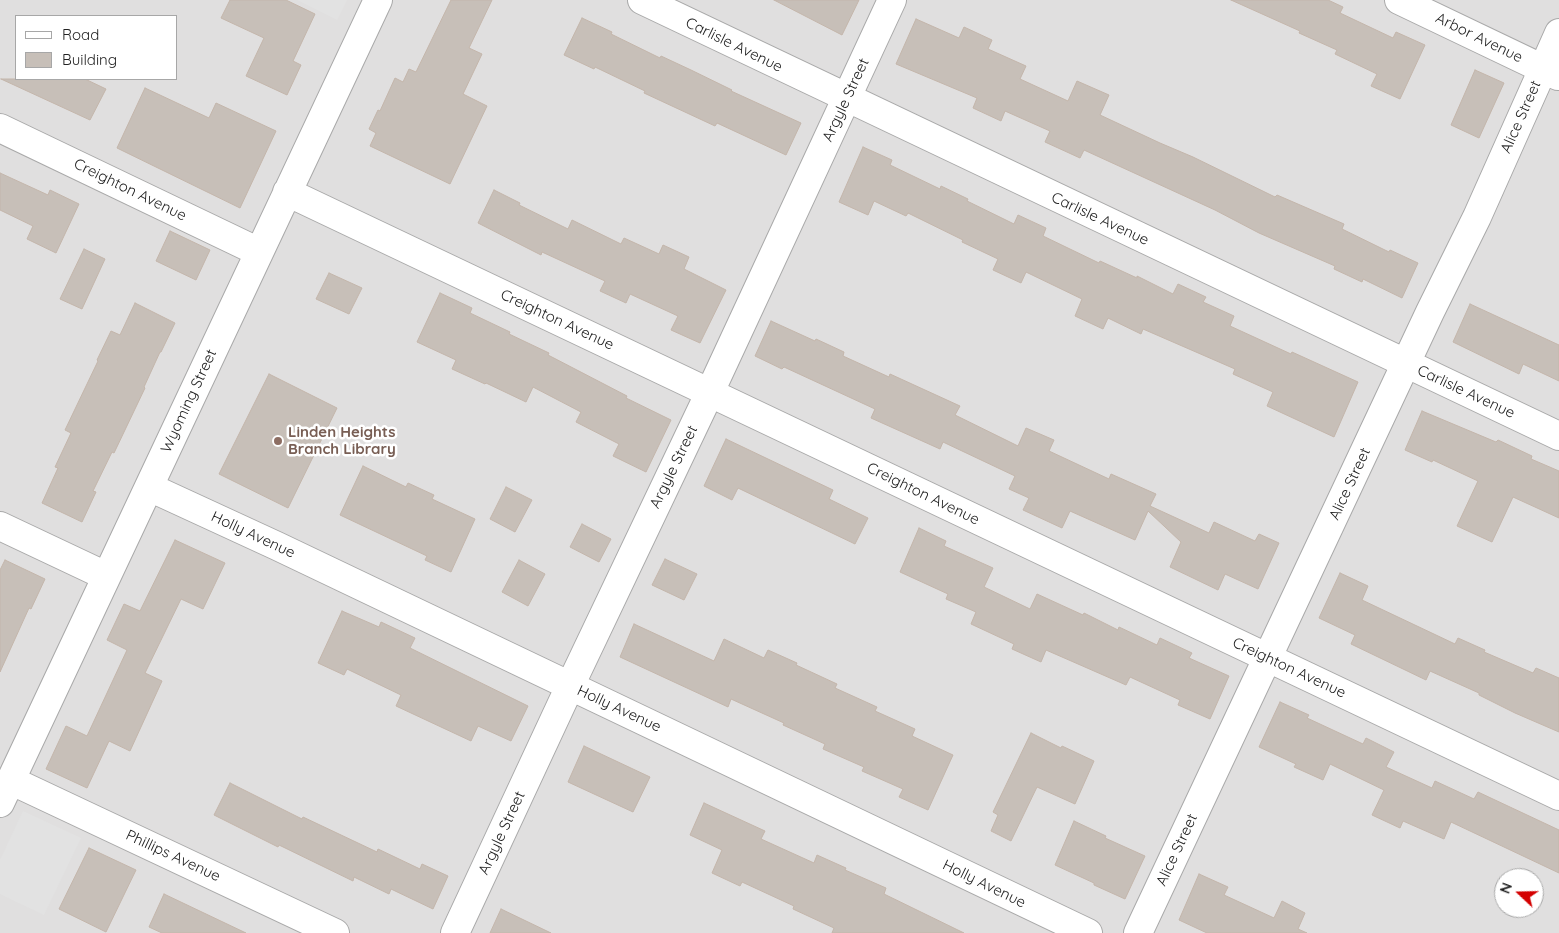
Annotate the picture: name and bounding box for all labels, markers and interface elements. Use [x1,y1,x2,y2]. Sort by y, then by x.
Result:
street label: Arbor Avenue [1432,9,1526,67]
street label: Carlisle Avenue [683,14,785,76]
legend [15,15,178,80]
text: Road [62,25,99,44]
text: Building [62,50,117,69]
street label: Argyle Street [819,55,873,145]
street label: Alice Street [1497,78,1545,156]
street label: Creighton Avenue [71,155,189,225]
street label: Carlisle Avenue [1048,189,1152,249]
street label: Creighton Avenue [497,286,617,354]
street label: Wyoming Street [157,346,221,456]
street label: Carlisle Avenue [1414,362,1518,422]
place label: Linden Heights Branch Library [288,423,396,458]
street label: Argyle Street [646,423,702,511]
marker: Linden Heights Branch Library [272,435,284,447]
street label: Alice Street [1325,445,1375,523]
street label: Creighton Avenue [864,459,982,529]
street label: Holly Avenue [208,508,298,562]
street label: Creighton Avenue [1229,634,1349,702]
street label: Holly Avenue [574,682,664,736]
street label: Argyle Street [475,788,529,878]
street label: Alice Street [1152,811,1202,889]
street label: Phillips Avenue [123,826,223,886]
street label: Holly Avenue [939,856,1029,912]
north arrow [1494,868,1544,918]
text: N [1496,880,1516,896]

